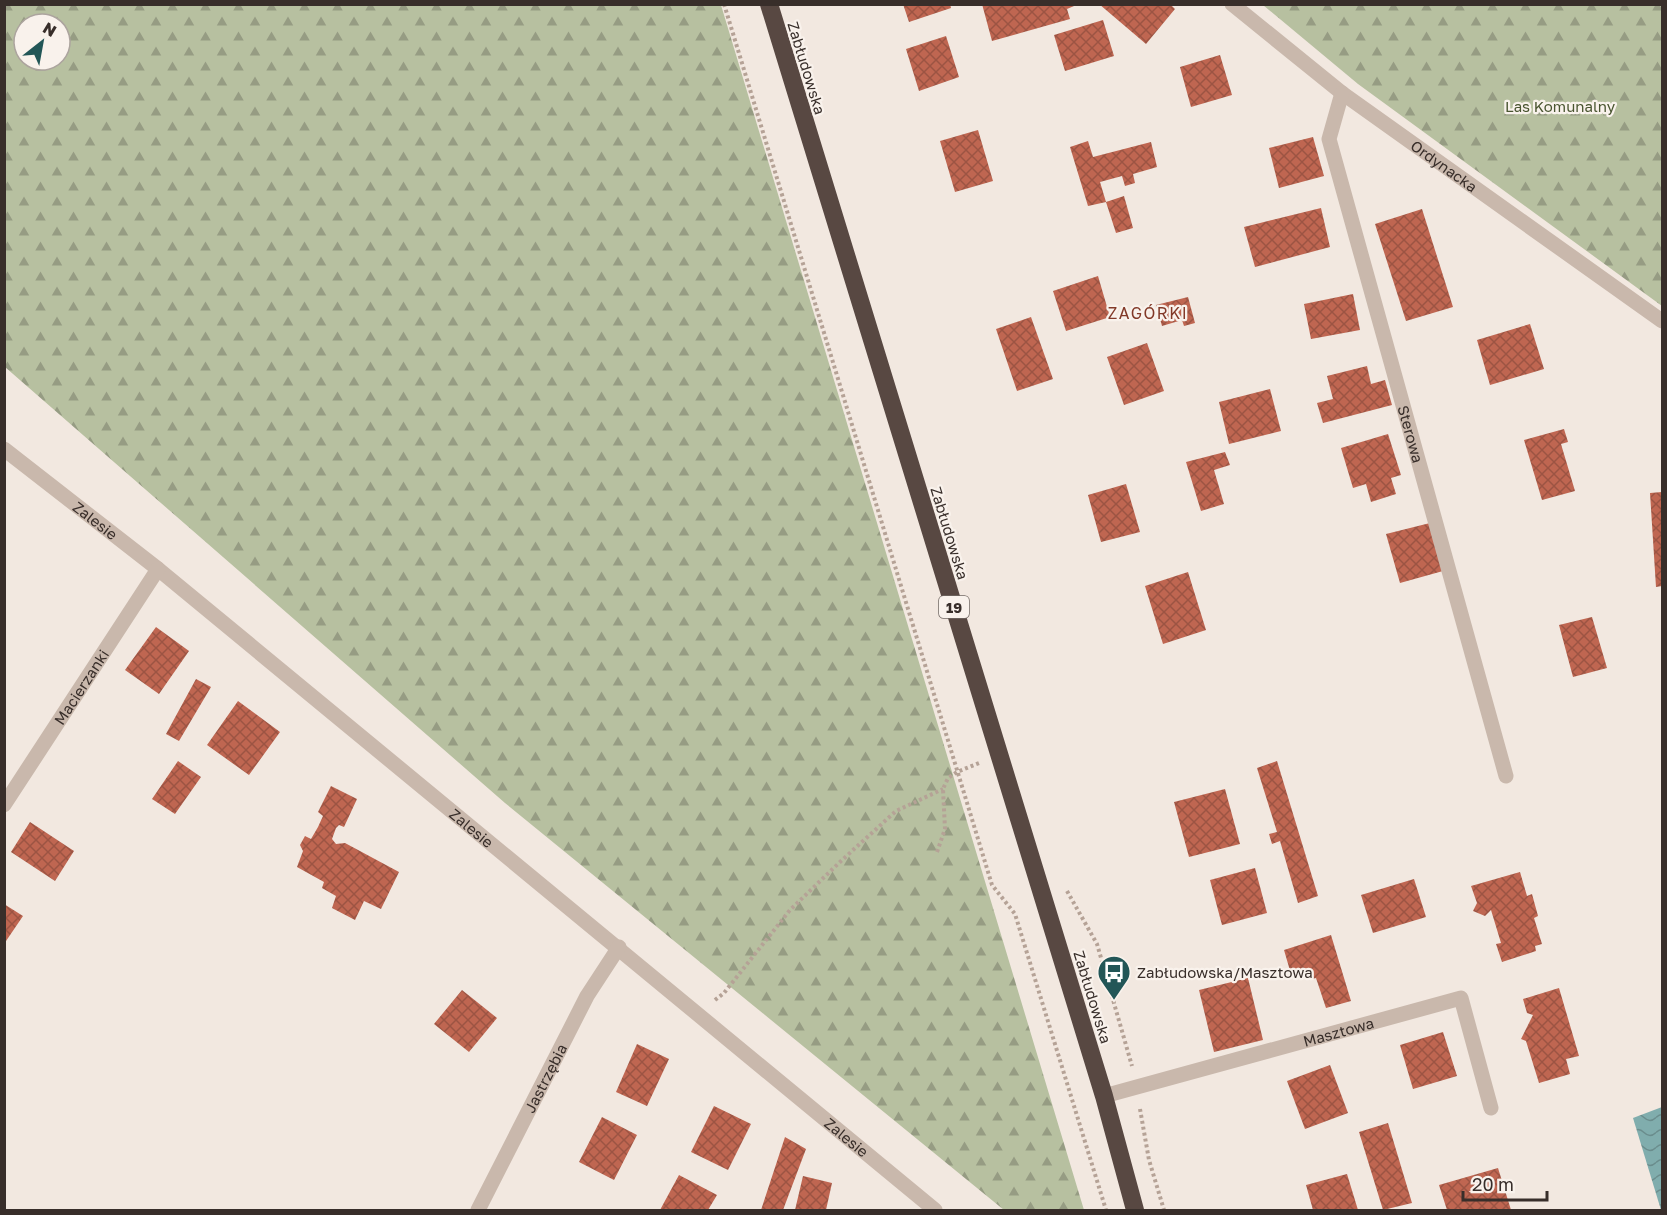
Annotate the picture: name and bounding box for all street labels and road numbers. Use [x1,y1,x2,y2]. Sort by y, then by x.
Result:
street label: Zabłudowska [784,19,830,117]
street label: Ordynacka [1408,136,1481,196]
street label: Sterowa [1394,403,1428,465]
street label: Zabłudowska [927,484,973,582]
street label: Zalesie [70,497,122,543]
road number: 19 [939,596,969,618]
street label: Macierzanki [50,646,112,728]
street label: Zalesie [446,805,498,851]
street label: Zabłudowska [1070,948,1116,1046]
street label: Masztowa [1301,1013,1376,1050]
street label: Jastrzębia [520,1041,570,1116]
street label: Zalesie [821,1114,873,1161]

